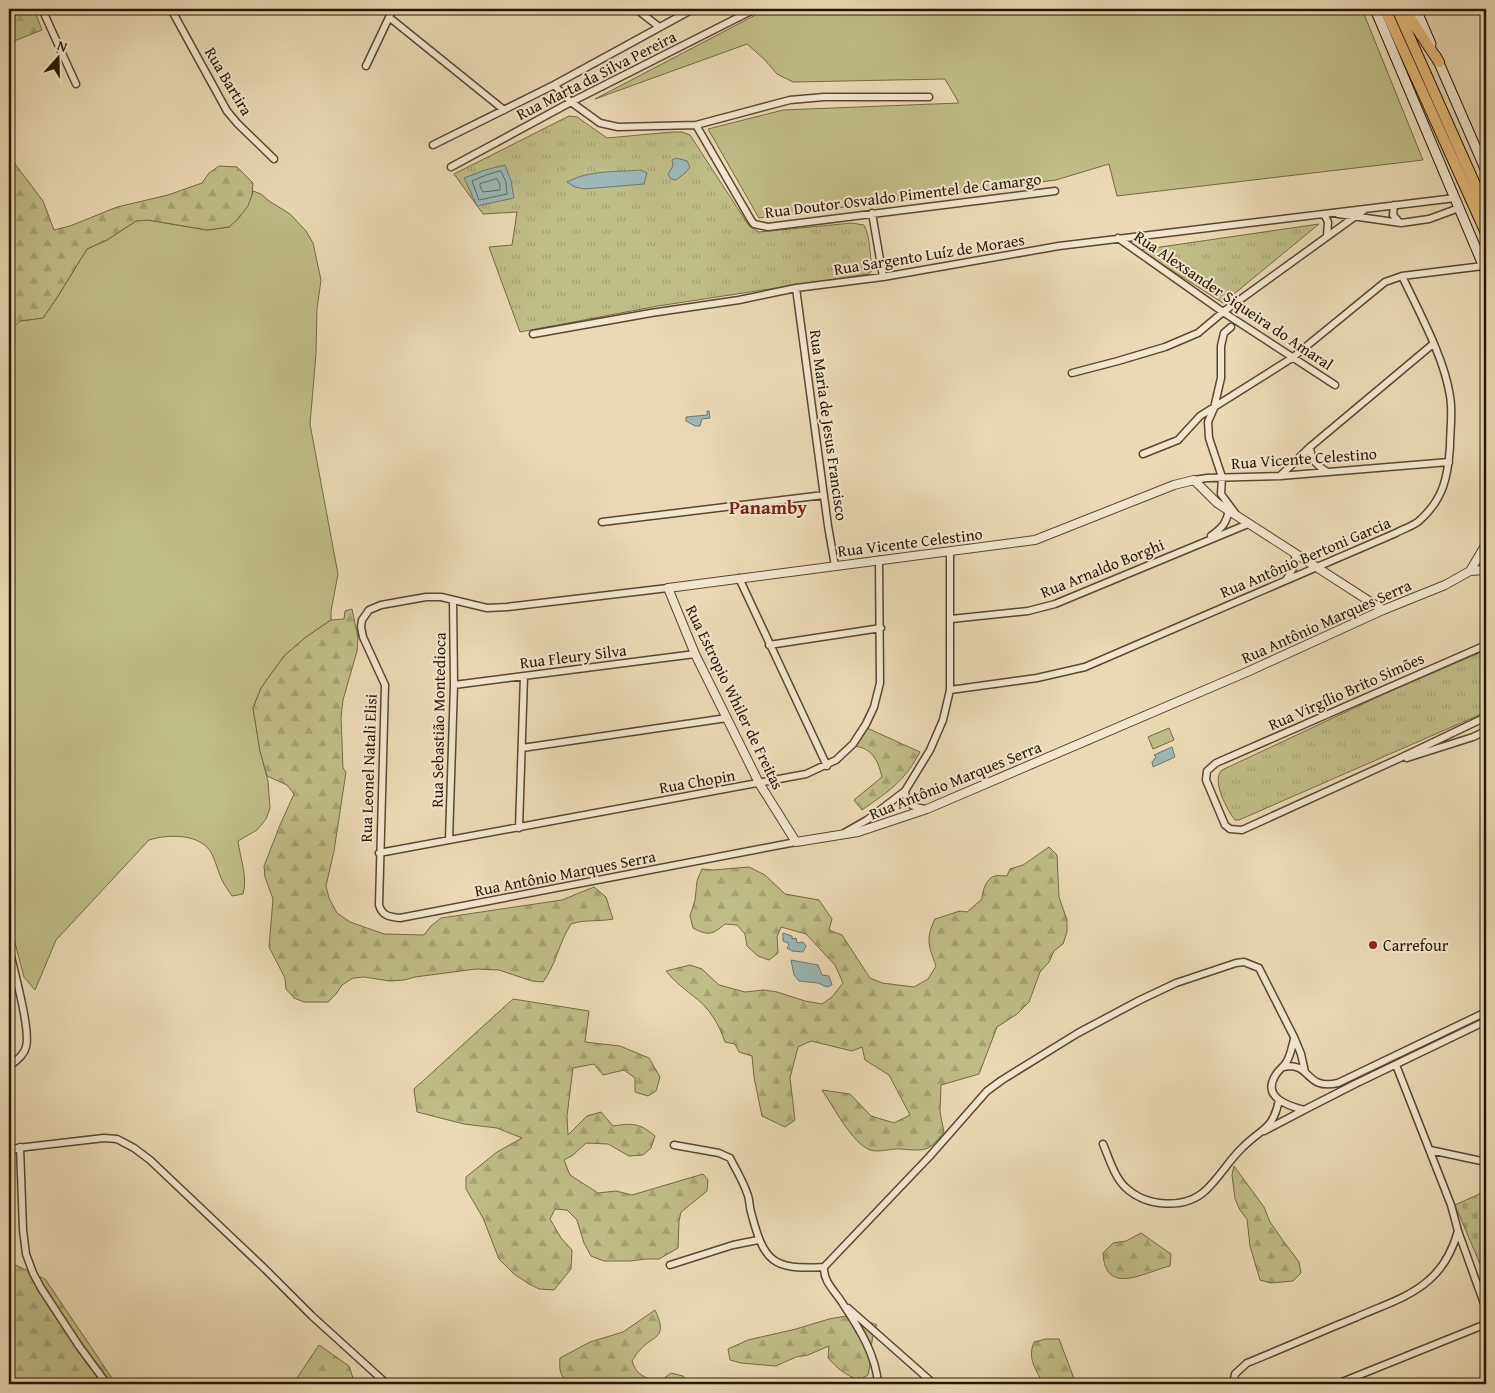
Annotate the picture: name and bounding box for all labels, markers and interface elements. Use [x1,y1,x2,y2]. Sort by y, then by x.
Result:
street label: Rua Marta da Silva Pereira [512,24,681,126]
north arrow [32,32,82,82]
text: N [55,35,71,57]
street label: Rua Bartira [199,42,259,120]
street label: Rua Doutor Osvaldo Pimentel de Camargo [763,166,1043,224]
street label: Rua Alexsander Siqueira do Amaral [1130,224,1339,376]
street label: Rua Sargento Luíz de Moraes [832,227,1026,281]
street label: Rua Maria de Jesus Francisco [804,328,854,522]
street label: Rua Vicente Celestino [1230,441,1378,475]
district label: Panamby [729,493,807,521]
street label: Rua Antônio Bertoni Garcia [1216,510,1394,604]
street label: Rua Vicente Celestino [836,521,984,563]
street label: Rua Arnaldo Borghi [1036,532,1168,604]
street label: Rua Antônio Marques Serra [1237,572,1415,669]
street label: Rua Estropio Whiler de Freitas [680,601,790,793]
street label: Rua Sebastião Montedioca [424,632,452,808]
street label: Rua Fleury Silva [518,637,628,674]
street label: Rua Virgílio Brito Simões [1264,646,1428,736]
street label: Rua Leonel Natali Elisi [353,693,383,843]
street label: Rua Antônio Marques Serra [865,734,1045,826]
street label: Rua Chopin [657,763,737,799]
street label: Rua Antônio Marques Serra [472,844,658,902]
place label: Carrefour [1383,933,1449,957]
marker: Carrefour [1367,939,1379,951]

